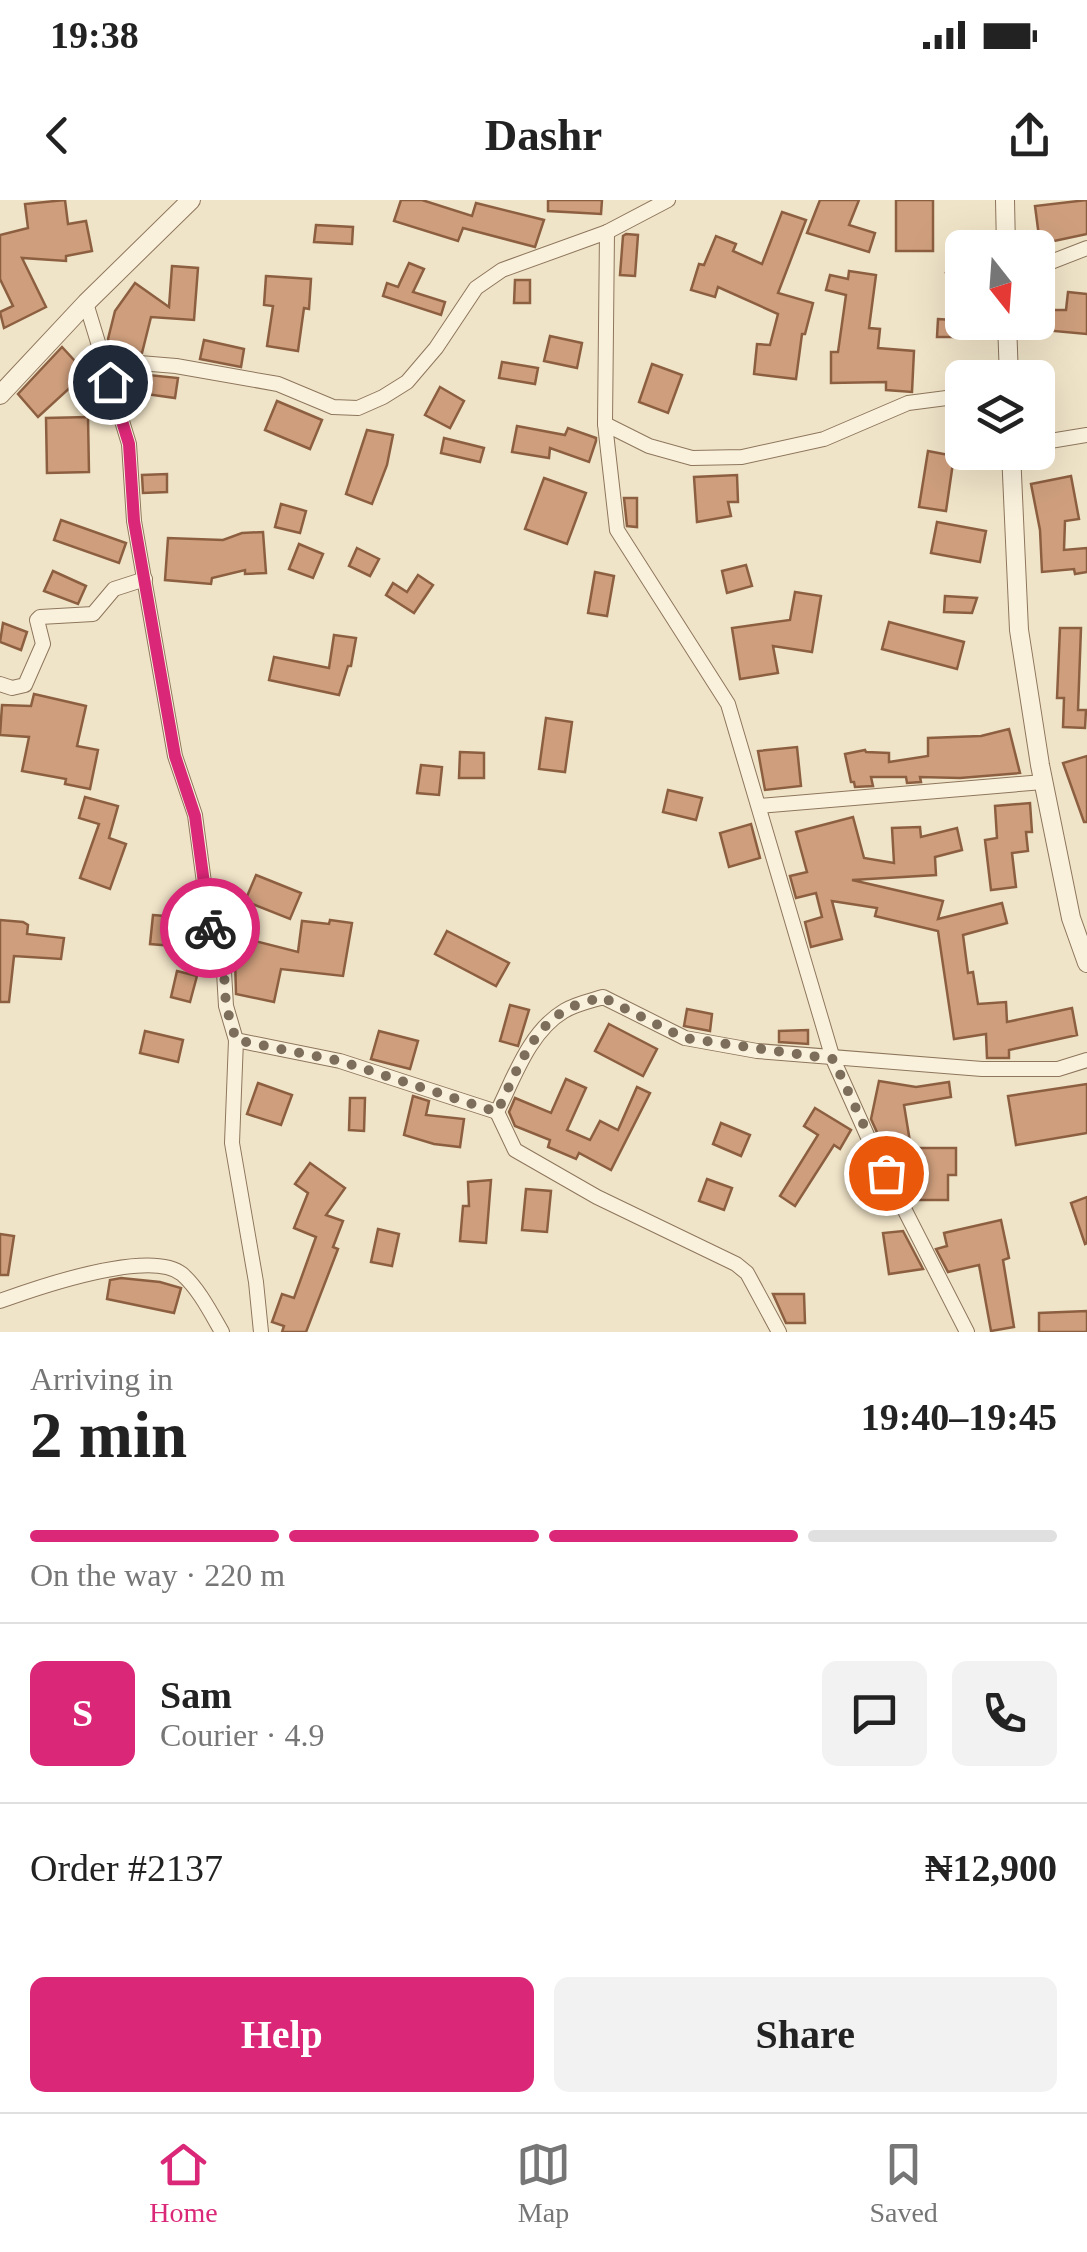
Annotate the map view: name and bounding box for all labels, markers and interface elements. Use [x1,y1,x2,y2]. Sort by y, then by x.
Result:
text: 19:38 [50,14,139,56]
icon: back [30,108,85,163]
icon: share [1002,108,1057,163]
text: Dashr [485,110,602,160]
north arrow [945,230,1055,340]
map controls [945,230,1055,470]
pin [68,340,153,425]
icon: home [83,355,138,410]
button: layers [945,360,1055,470]
courier [160,878,260,978]
icon: bike [183,901,238,956]
pin [844,1131,929,1216]
icon: bag [859,1146,914,1201]
text: Arriving in [30,1361,173,1397]
text: 19:40–19:45 [861,1396,1057,1438]
text: 2 min [30,1399,187,1471]
text: On the way · 220 m [30,1557,285,1593]
button: chat [822,1661,927,1766]
button: phone [952,1661,1057,1766]
text: Sam [160,1674,232,1716]
text: S [72,1692,93,1734]
text: Courier · 4.9 [160,1717,324,1753]
text: Order #2137 [30,1847,223,1889]
text: ₦12,900 [925,1847,1057,1889]
button: Help [30,1977,534,2092]
button: Share [554,1977,1057,2092]
tab: Home [149,2137,218,2229]
tab: Map [516,2137,571,2229]
tab: Saved [869,2137,938,2229]

